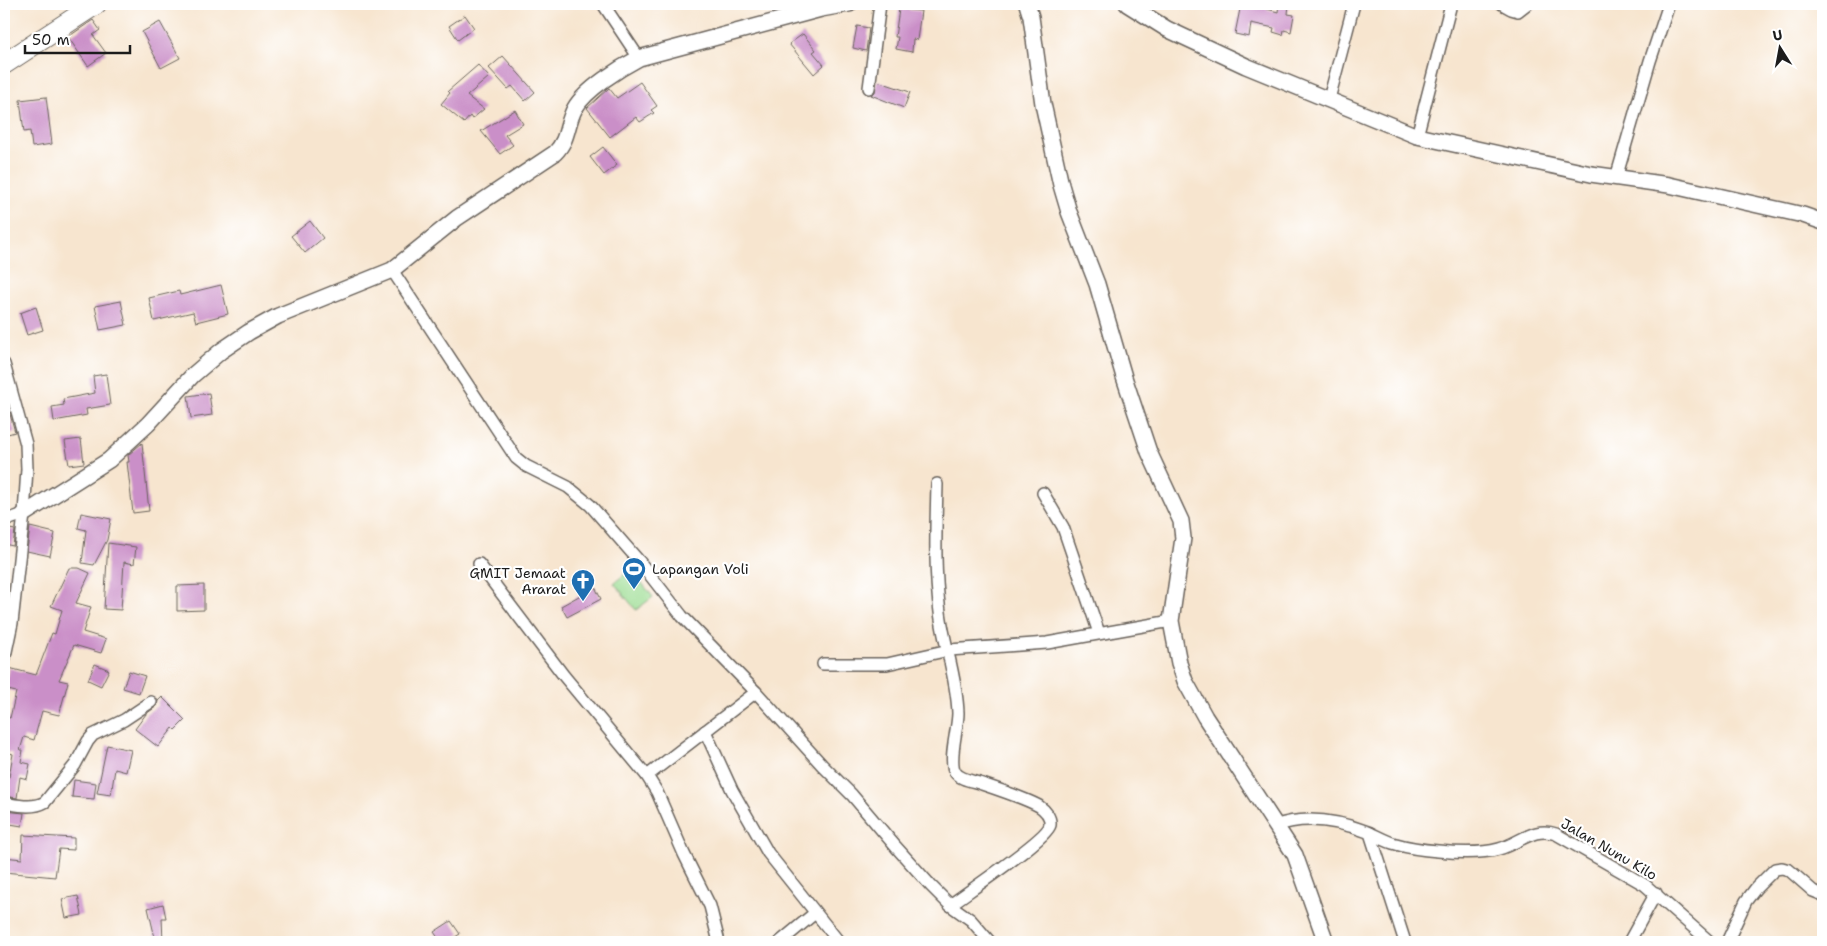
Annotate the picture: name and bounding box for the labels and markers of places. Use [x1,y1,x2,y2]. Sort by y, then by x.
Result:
sports icon: Lapangan Voli [621,556,647,590]
place label: Lapangan Voli [652,560,749,578]
place label: GMIT Jemaat Ararat [469,564,566,598]
church icon: GMIT Jemaat Ararat [570,568,596,602]

